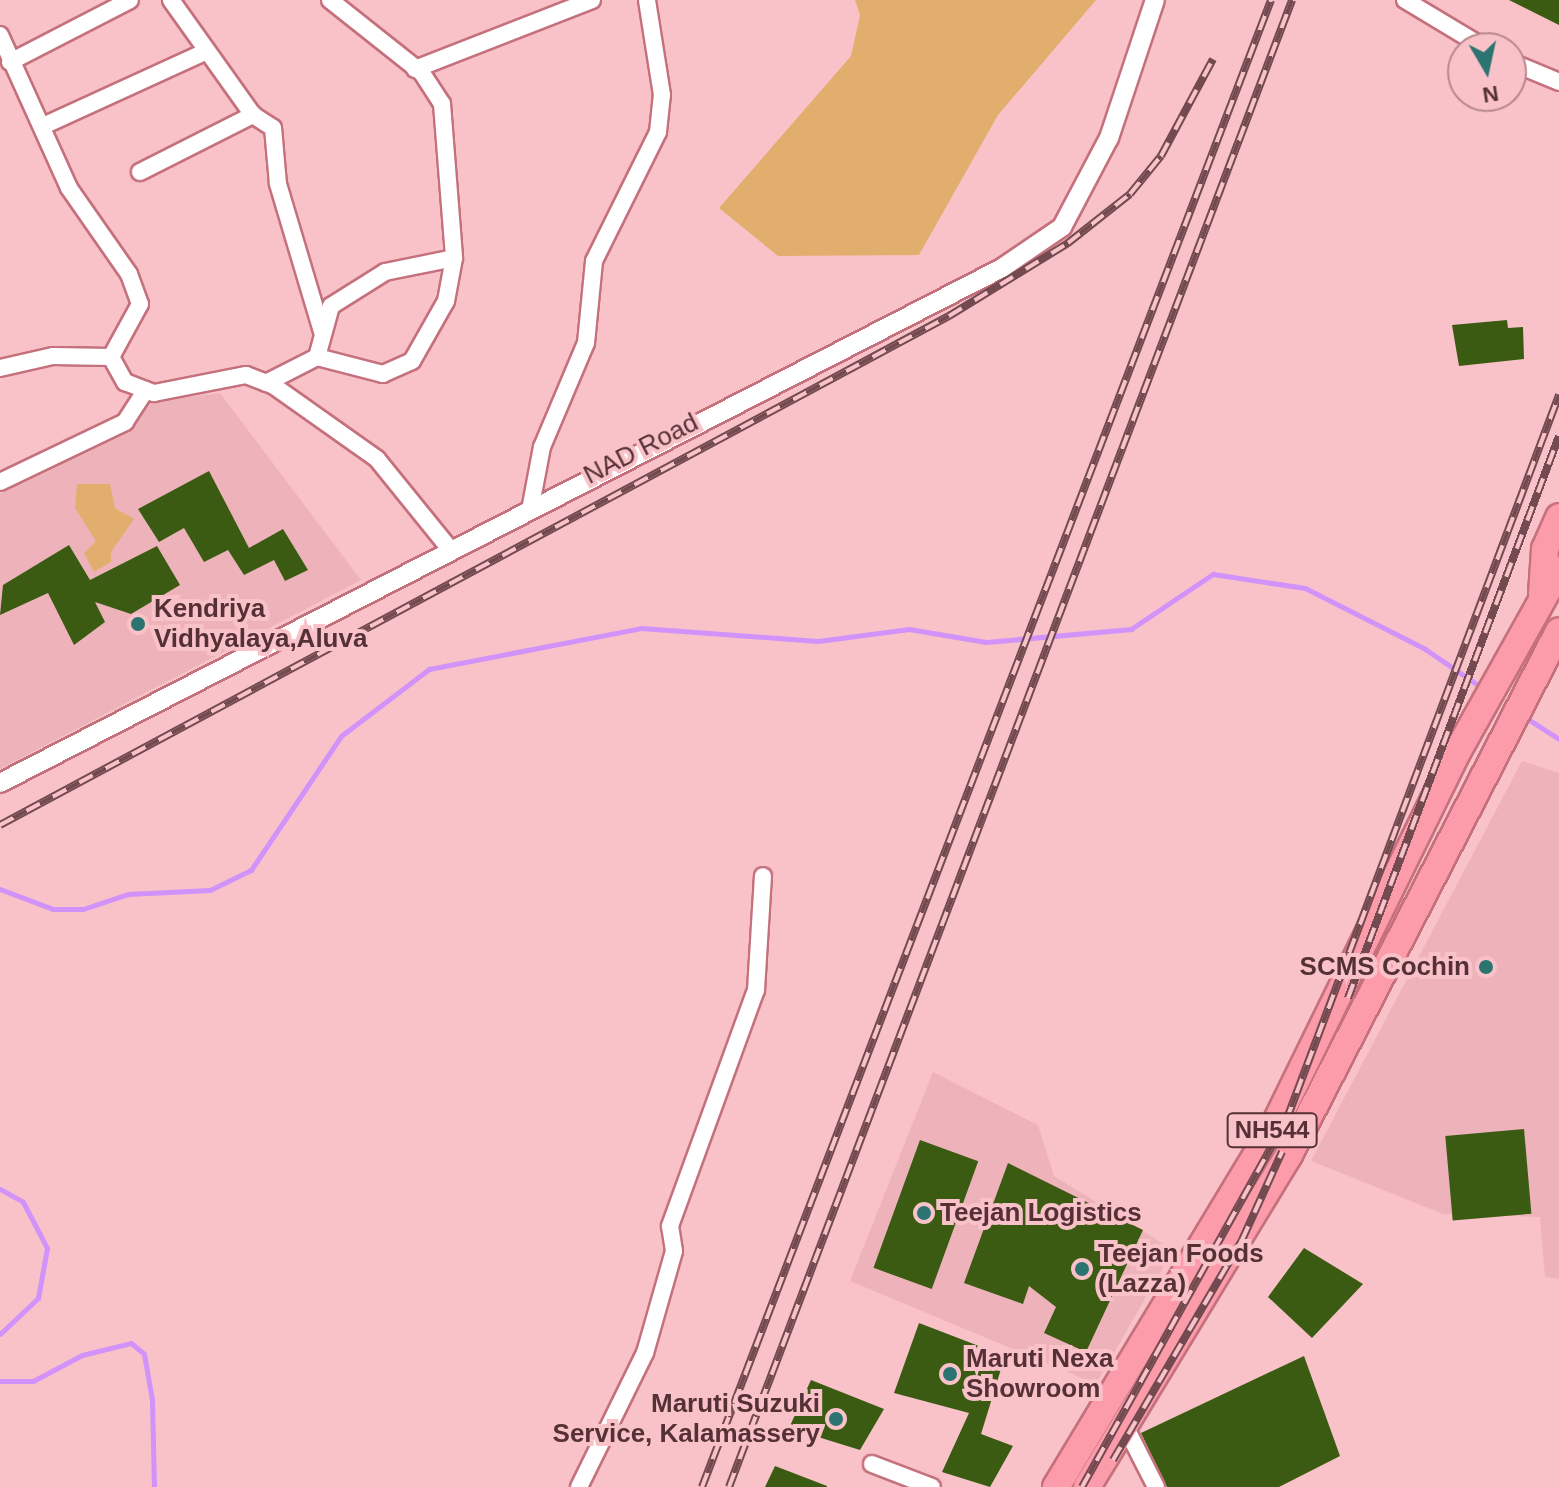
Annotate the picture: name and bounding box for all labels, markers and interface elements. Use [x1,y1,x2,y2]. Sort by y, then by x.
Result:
north arrow [1447,32,1527,112]
text: N [1481,81,1500,108]
street label: NAD Road [579,407,703,491]
place label: Kendriya Vidhyalaya,Aluva [154,593,367,654]
marker: Kendriya Vidhyalaya,Aluva [129,615,147,633]
place label: SCMS Cochin [1300,951,1470,983]
marker: SCMS Cochin [1477,958,1495,976]
road number: NH544 [1226,1110,1318,1150]
place label: Teejan Logistics [940,1197,1142,1229]
marker: Teejan Logistics [915,1204,933,1222]
place label: Teejan Foods (Lazza) [1098,1238,1264,1300]
marker: Teejan Foods (Lazza) [1073,1260,1091,1278]
place label: Maruti Nexa Showroom [966,1343,1113,1404]
marker: Maruti Nexa Showroom [941,1365,959,1383]
place label: Maruti Suzuki Service, Kalamassery [553,1388,820,1450]
marker: Maruti Suzuki Service, Kalamassery [827,1410,845,1428]

